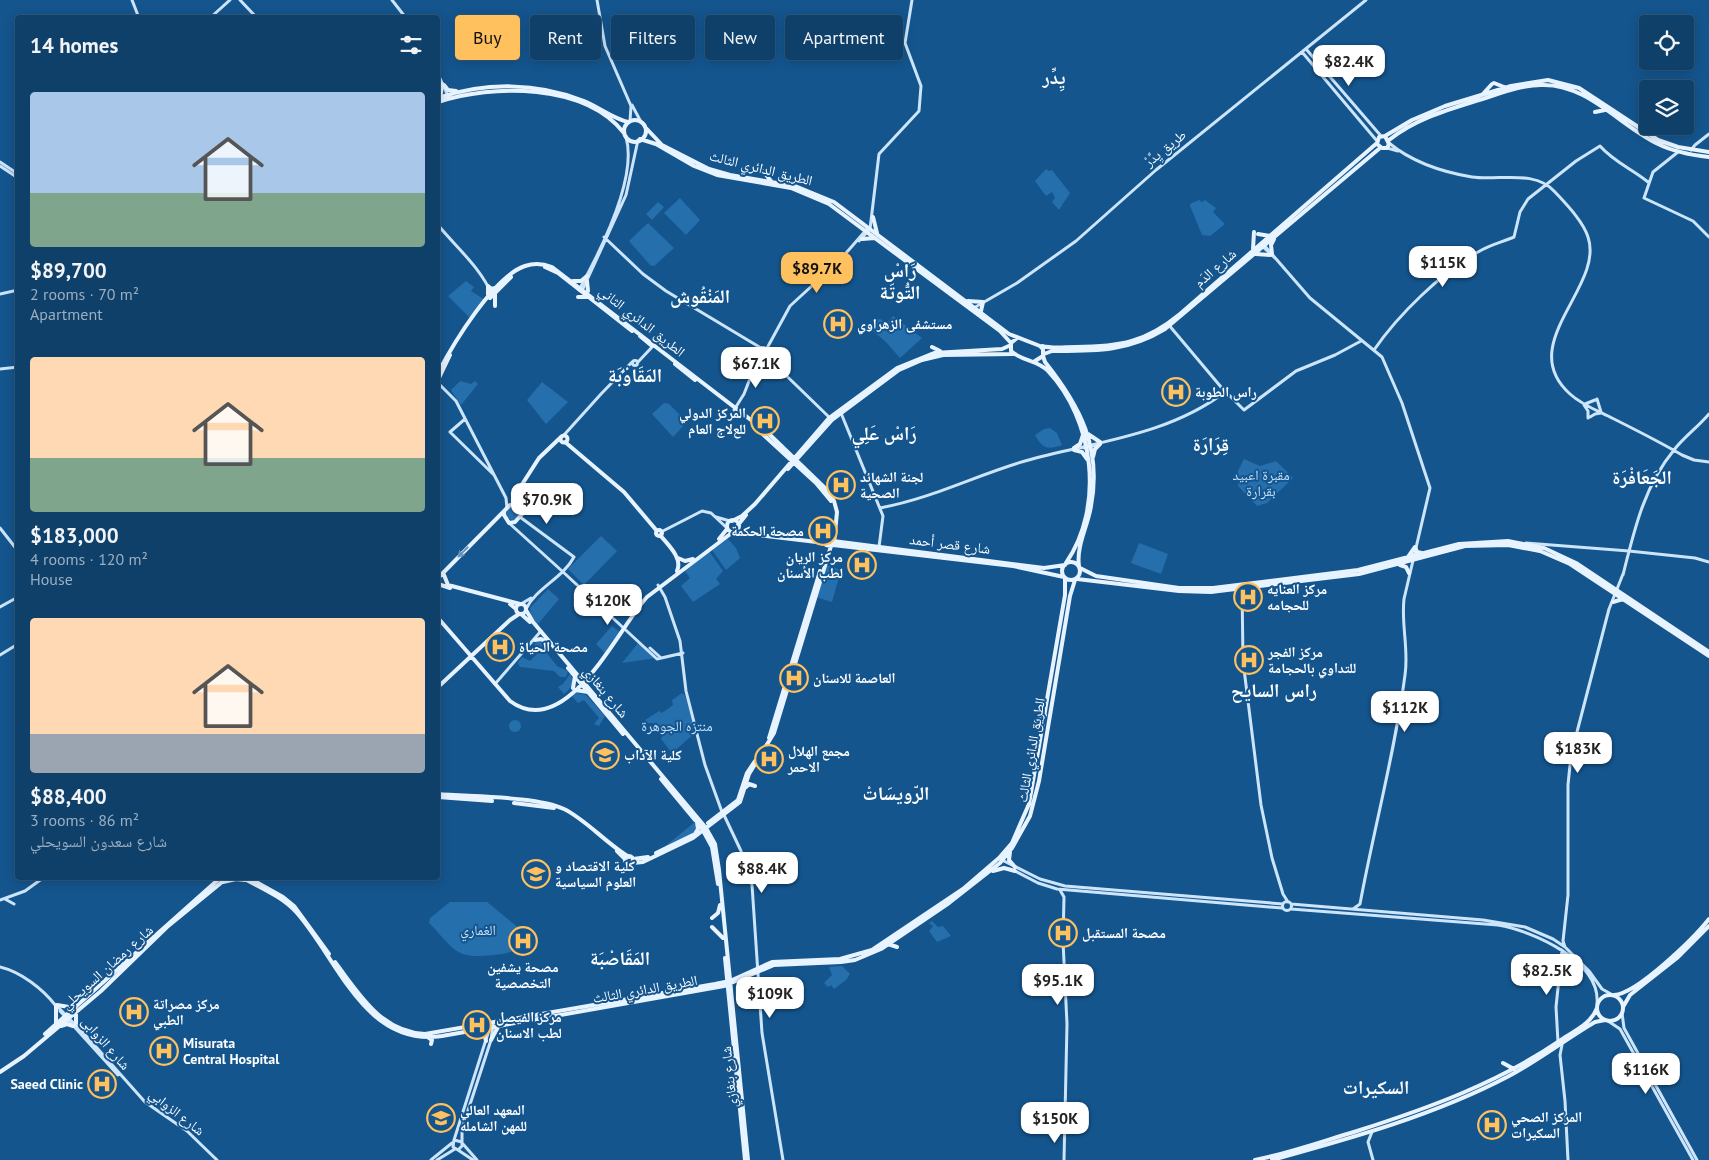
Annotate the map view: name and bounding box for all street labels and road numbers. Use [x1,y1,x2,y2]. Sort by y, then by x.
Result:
street label: طريق يِدِّرْ [1139,125,1191,172]
street label: الطريق الدائري الثالث [707,146,814,192]
street label: شارع الدَم [1190,245,1240,292]
street label: الطريق الدائري الثاني [594,282,689,362]
street label: شارع قصر أحمد [908,530,991,559]
street label: شارع بنغازي [577,663,633,723]
street label: الطريق الدائري الثالث [1013,696,1052,804]
street label: شارع رمضان السويحلي [57,921,159,1015]
street label: الطريق الدائري الثالث [591,971,699,1010]
street label: شارع الزوابى [77,1012,134,1074]
street label: شارع بنغازي [717,1045,744,1109]
street label: شارع الزوابي [144,1085,208,1141]

